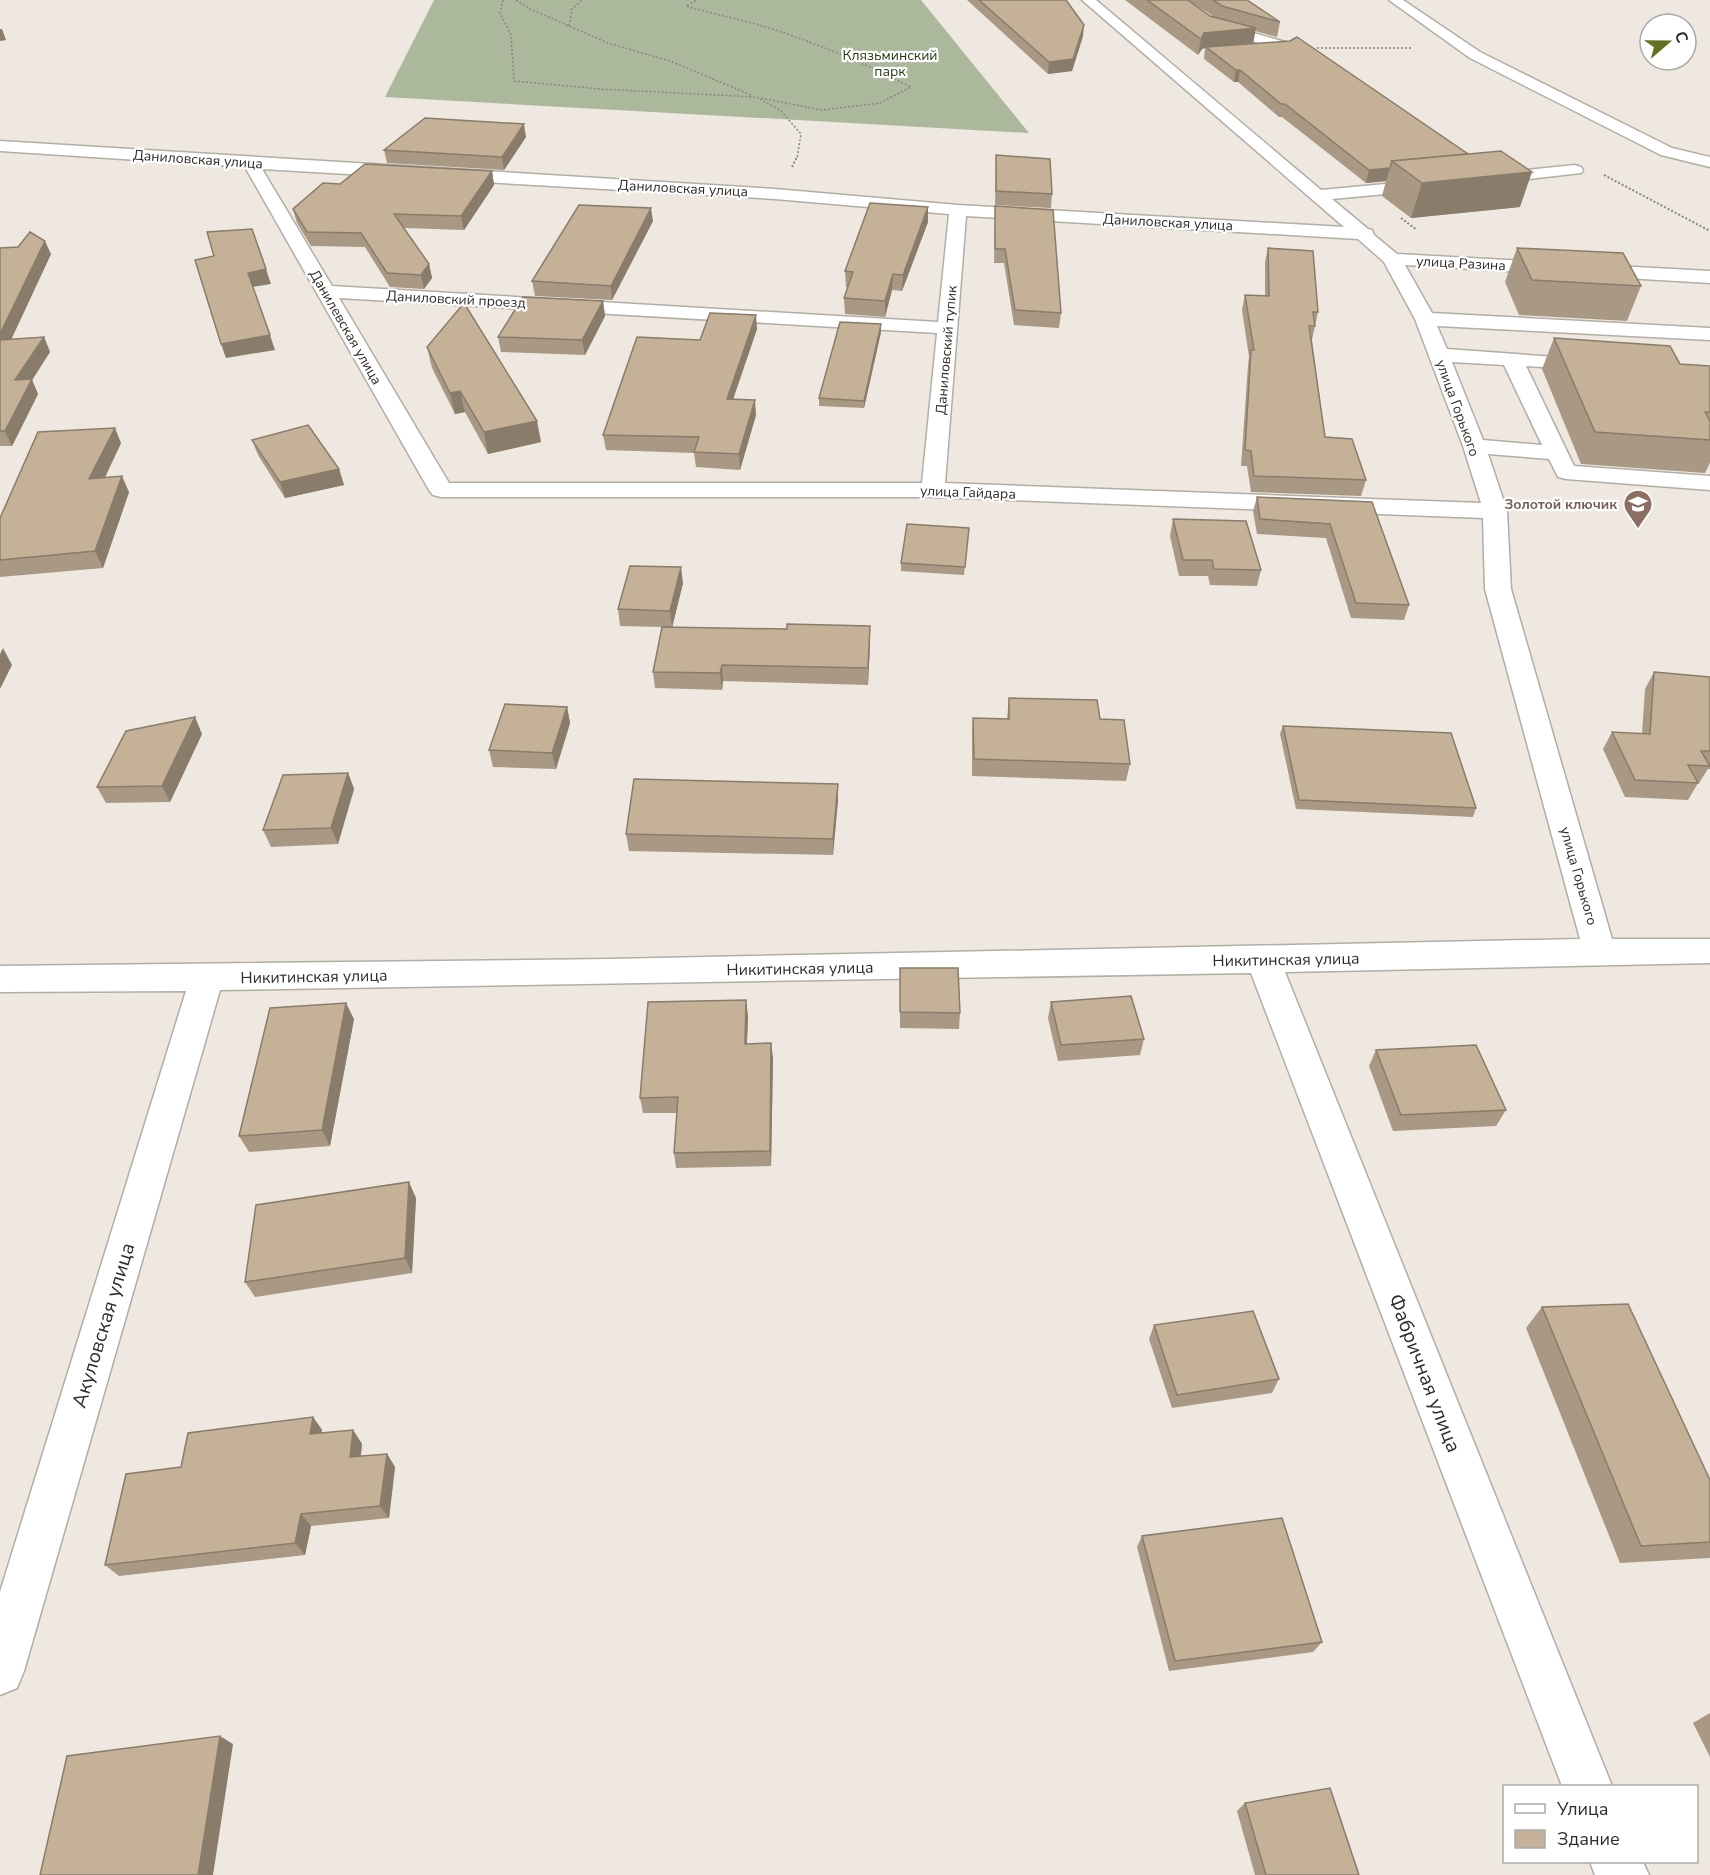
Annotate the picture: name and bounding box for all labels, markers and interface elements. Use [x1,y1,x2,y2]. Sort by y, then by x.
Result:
north arrow [1638,12,1698,72]
text: С [1669,28,1693,46]
park label: Клязьминский парк [843,46,938,81]
street label: Даниловская улица [132,145,264,174]
street label: Даниловская улица [617,176,748,201]
street label: Даниловская улица [1102,210,1233,235]
street label: улица Разина [1416,252,1506,275]
street label: Данилевская улица [305,266,386,388]
street label: Даниловский тупик [931,284,962,415]
street label: Даниловский проезд [386,286,526,313]
street label: улица Горького [1431,357,1484,459]
street label: улица Гайдара [920,481,1016,504]
school or university icon: Золотой ключик [1622,488,1654,530]
place label: Золотой ключик [1504,495,1617,514]
street label: улица Горького [1555,825,1602,928]
street label: Никитинская улица [1212,948,1360,972]
street label: Никитинская улица [726,957,874,981]
street label: Никитинская улица [240,965,388,989]
street label: Акуловская улица [66,1239,141,1411]
street label: Фабричная улица [1382,1290,1467,1456]
legend [1503,1785,1698,1863]
text: Улица [1556,1797,1608,1821]
text: Здание [1557,1827,1620,1851]

